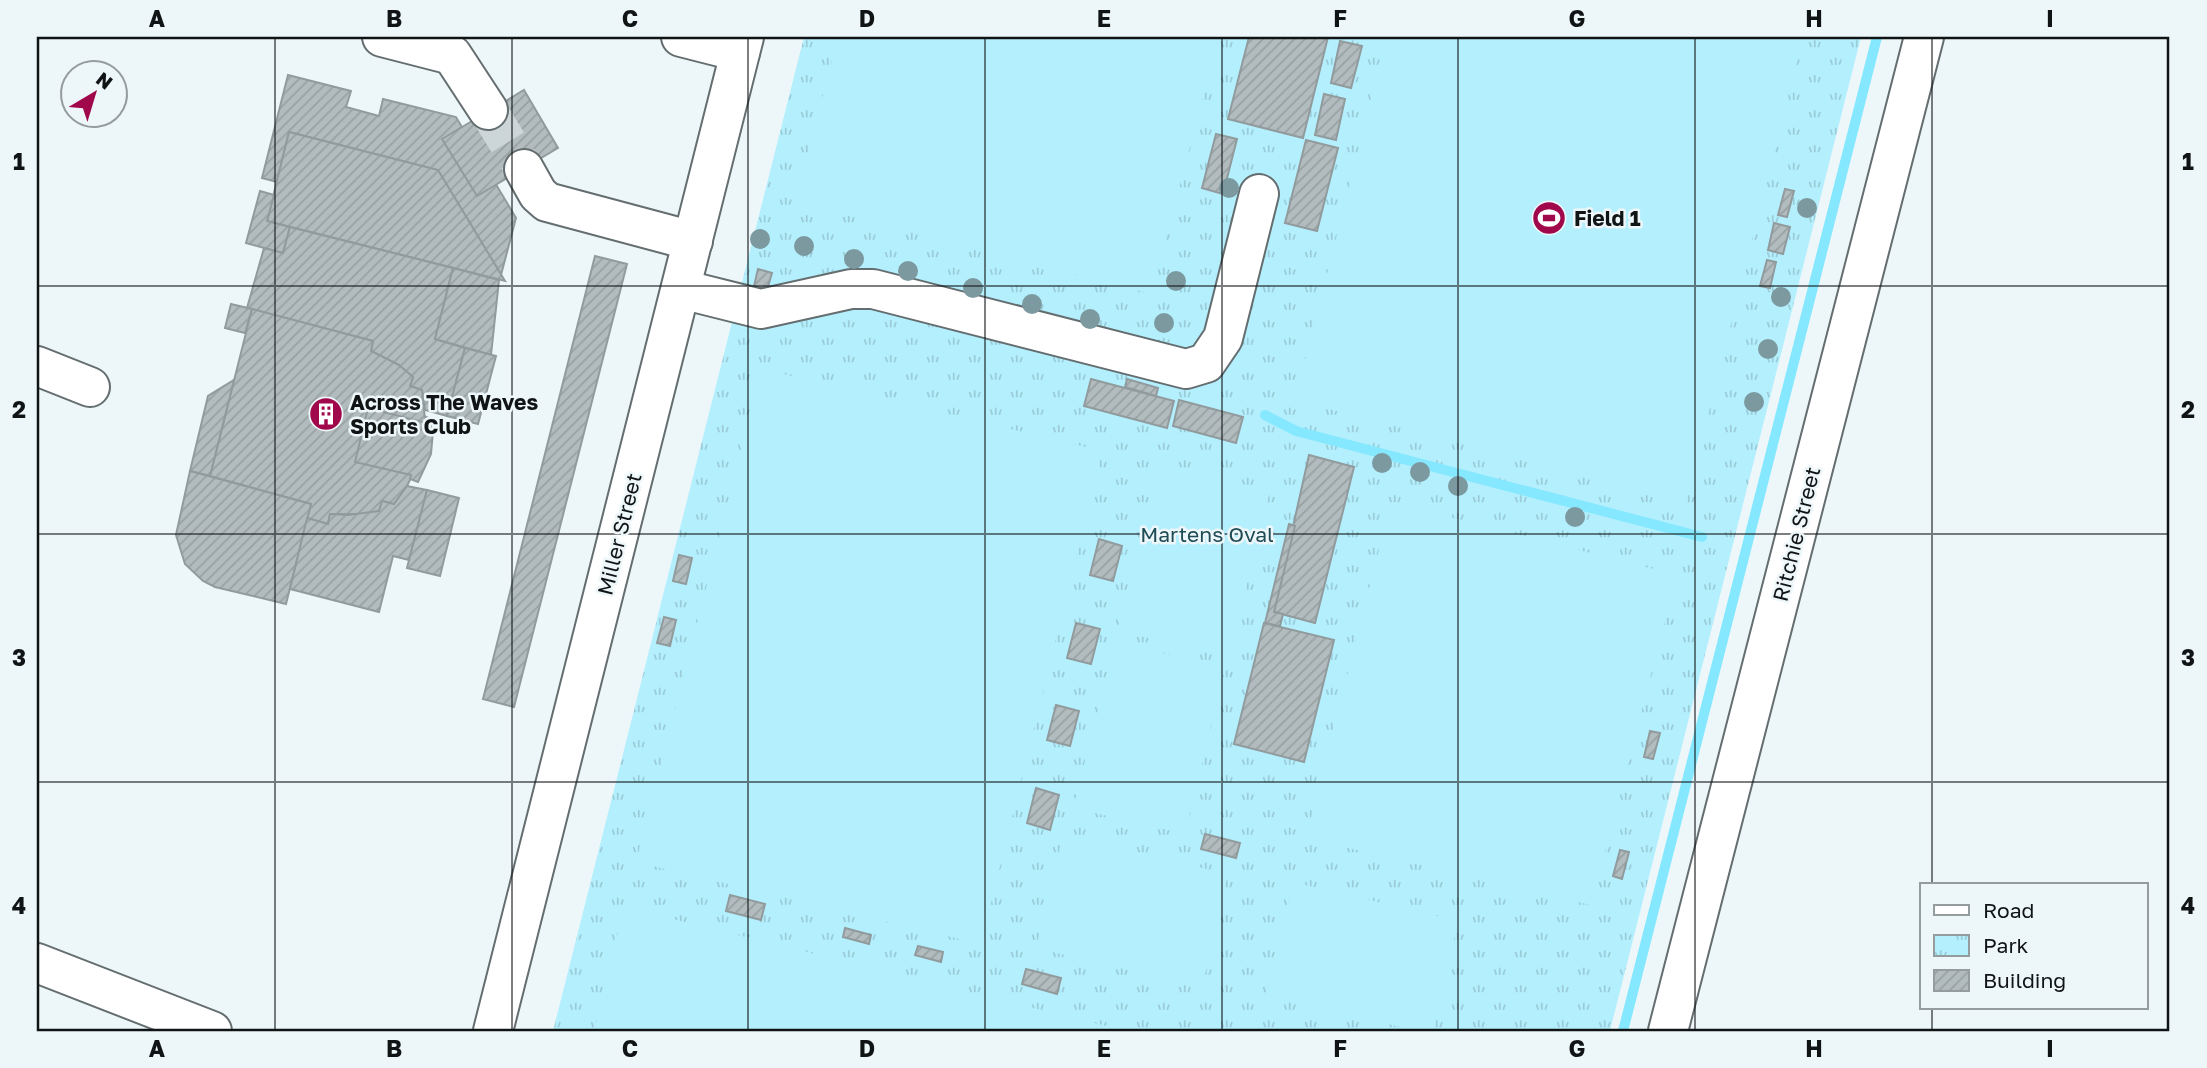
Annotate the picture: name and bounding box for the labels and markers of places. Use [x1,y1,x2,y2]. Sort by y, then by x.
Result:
sports icon: Field 1 [1530,199,1568,237]
place label: Field 1 [1574,205,1641,231]
place label: Across The Waves Sports Club [350,389,538,439]
building icon: Across The Waves Sports Club [307,395,345,433]

